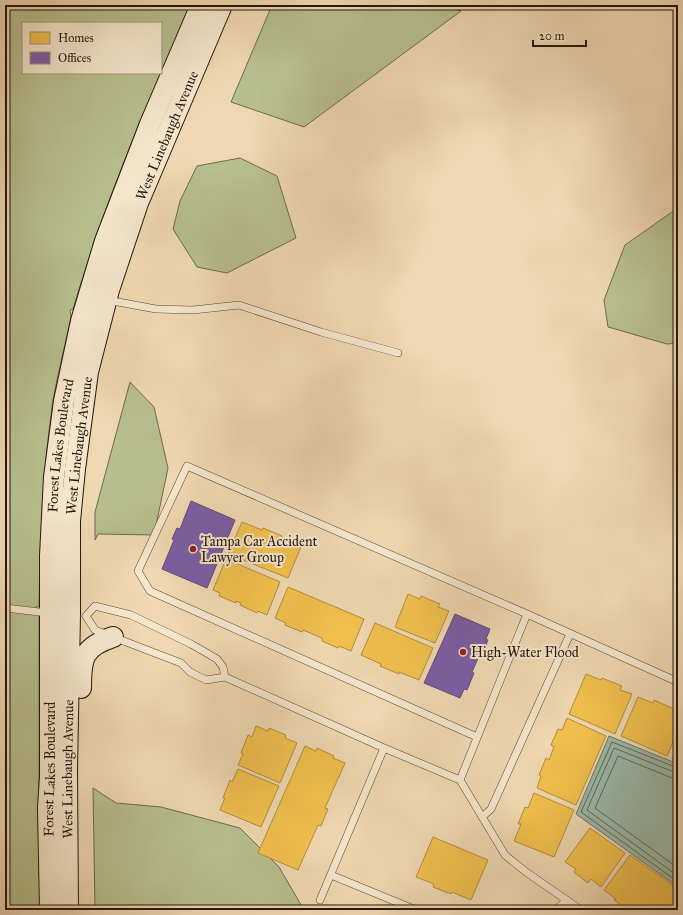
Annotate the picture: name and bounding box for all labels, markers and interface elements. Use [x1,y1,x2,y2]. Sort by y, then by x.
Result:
legend [22,22,162,74]
scale bar [533,22,586,48]
text: 20 m [539,29,565,43]
text: Homes [58,31,94,45]
text: Offices [58,51,91,65]
street label: West Linebaugh Avenue [132,68,202,203]
street label: West Linebaugh Avenue [62,375,96,515]
street label: Forest Lakes Boulevard [44,377,77,513]
place label: Tampa Car Accident Lawyer Group [201,533,317,566]
marker: Tampa Car Accident Lawyer Group [188,544,198,554]
place label: High-Water Flood [471,644,579,661]
marker: High-Water Flood [458,647,468,657]
street label: West Linebaugh Avenue [58,699,77,839]
street label: Forest Lakes Boulevard [39,702,59,837]

